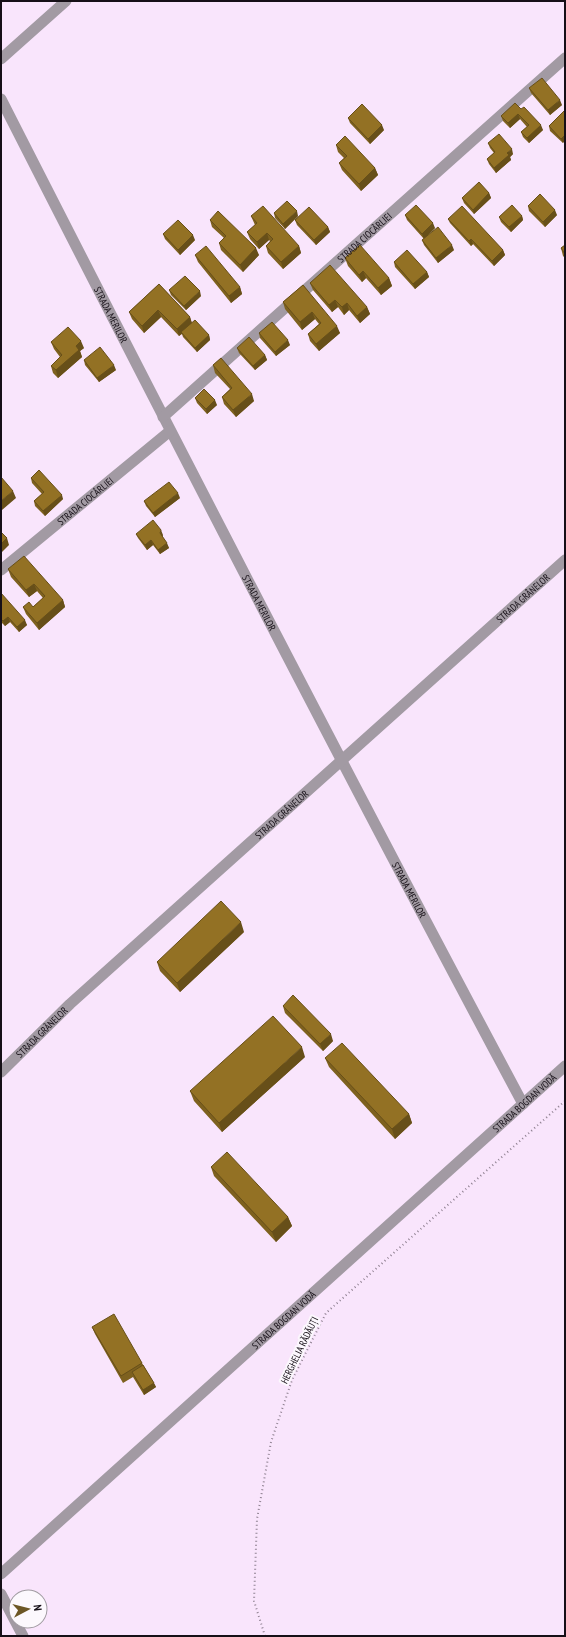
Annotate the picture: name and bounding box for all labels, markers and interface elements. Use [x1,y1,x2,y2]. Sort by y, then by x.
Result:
street label: STRADA CIOCÂRLIEI [335,210,395,265]
street label: STRADA MERILOR [91,284,130,345]
street label: STRADA CIOCÂRLIEI [55,474,116,528]
street label: STRADA GRÂNELOR [494,571,553,626]
street label: STRADA MERILOR [239,573,279,633]
street label: STRADA GRÂNELOR [252,787,311,842]
street label: STRADA MERILOR [389,860,429,920]
street label: STRADA GRÂNELOR [13,1004,71,1061]
street label: STRADA BOGDAN VODĂ [490,1071,559,1135]
street label: STRADA BOGDAN VODĂ [249,1288,319,1352]
street label: HERGHELIA RĂDĂUȚI [278,1315,321,1386]
north arrow [8,1589,48,1629]
text: N [31,1604,45,1612]

